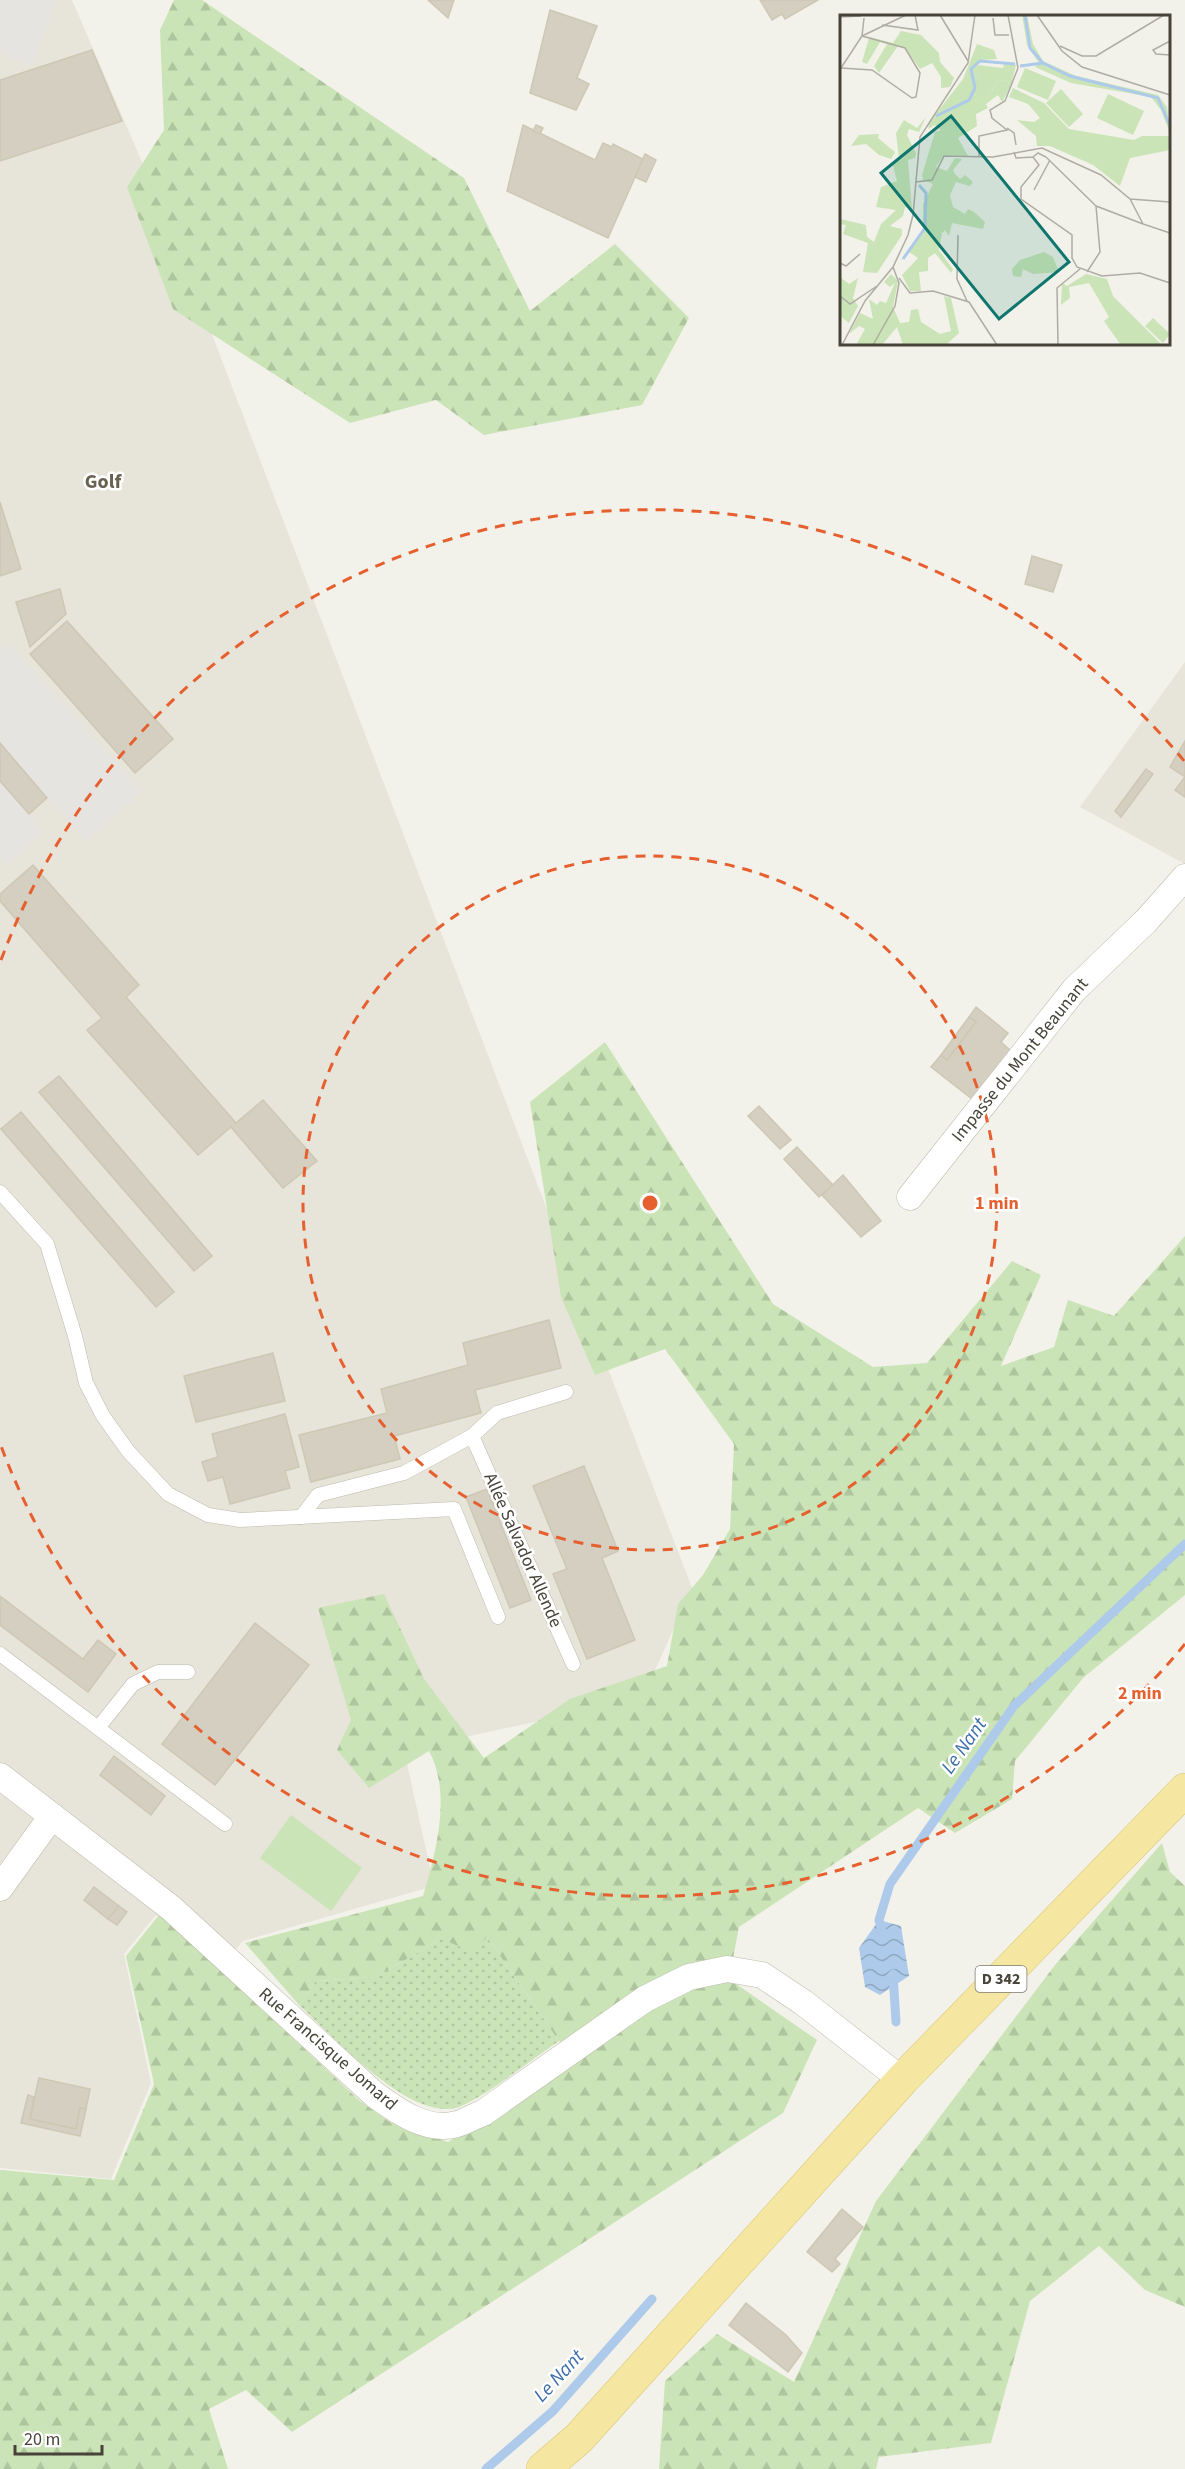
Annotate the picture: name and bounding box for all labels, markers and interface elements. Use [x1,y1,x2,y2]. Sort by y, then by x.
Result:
inset map [840,15,1170,345]
district label: Golf [85,468,122,496]
street label: Impasse du Mont Beaunant [946,973,1094,1147]
text: 1 min [975,1191,1019,1216]
centre of rings [640,1193,660,1213]
street label: Allée Salvador Allende [478,1469,568,1631]
text: 2 min [1118,1681,1162,1706]
water label: Le Nant [935,1712,994,1780]
road number: D 342 [976,1966,1026,1992]
street label: Rue Francisque Jomard [253,1982,403,2116]
water label: Le Nant [527,2343,591,2408]
scale bar [15,2418,102,2456]
text: 20 m [24,2427,60,2452]

